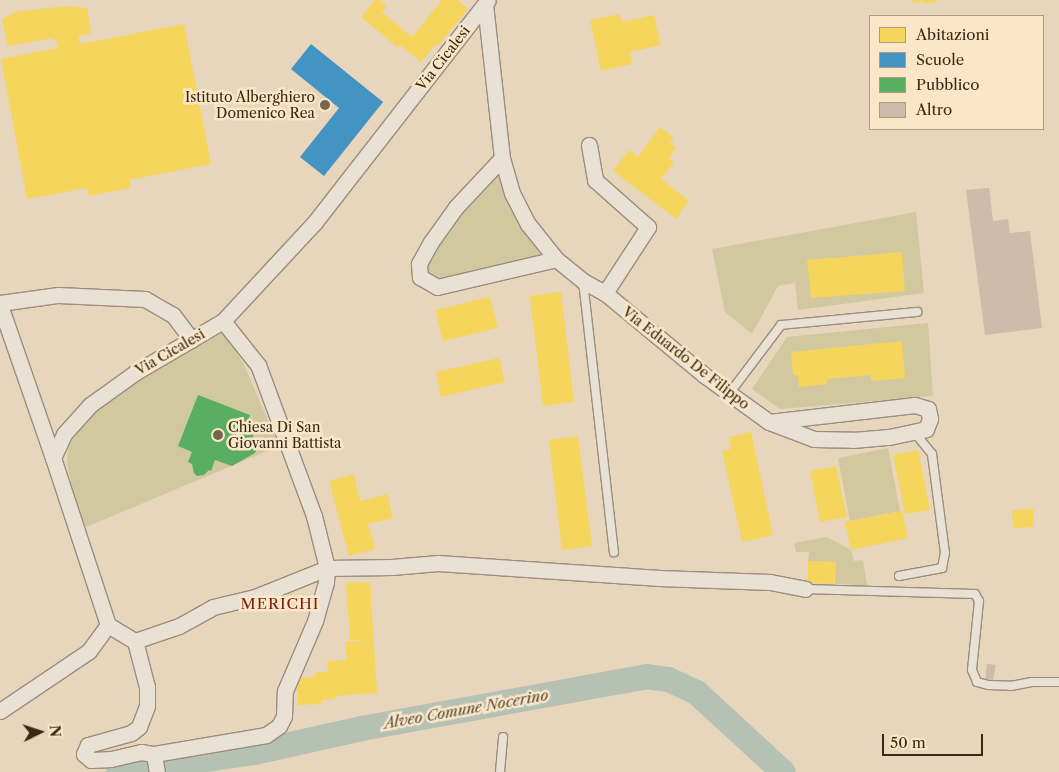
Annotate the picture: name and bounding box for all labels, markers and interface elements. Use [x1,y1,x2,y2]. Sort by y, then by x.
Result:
legend [869,15,1044,130]
street label: Via Cicalesi [412,22,474,94]
text: Abitazioni [916,25,989,44]
text: Scuole [916,50,964,69]
text: Pubblico [916,75,979,94]
place label: Istituto Alberghiero Domenico Rea [185,89,315,121]
marker: Istituto Alberghiero Domenico Rea [319,99,331,111]
text: Altro [916,100,952,119]
street label: Via Eduardo De Filippo [619,303,753,413]
street label: Via Cicalesi [132,325,208,379]
place label: Chiesa Di San Giovanni Battista [228,419,341,452]
marker: Chiesa Di San Giovanni Battista [212,429,224,441]
district label: MERICHI [240,595,320,613]
water label: Alveo Comune Nocerino [382,686,550,732]
north arrow [15,707,65,757]
text: N [46,724,64,738]
scale bar [884,724,985,756]
text: 50 m [890,733,926,752]

